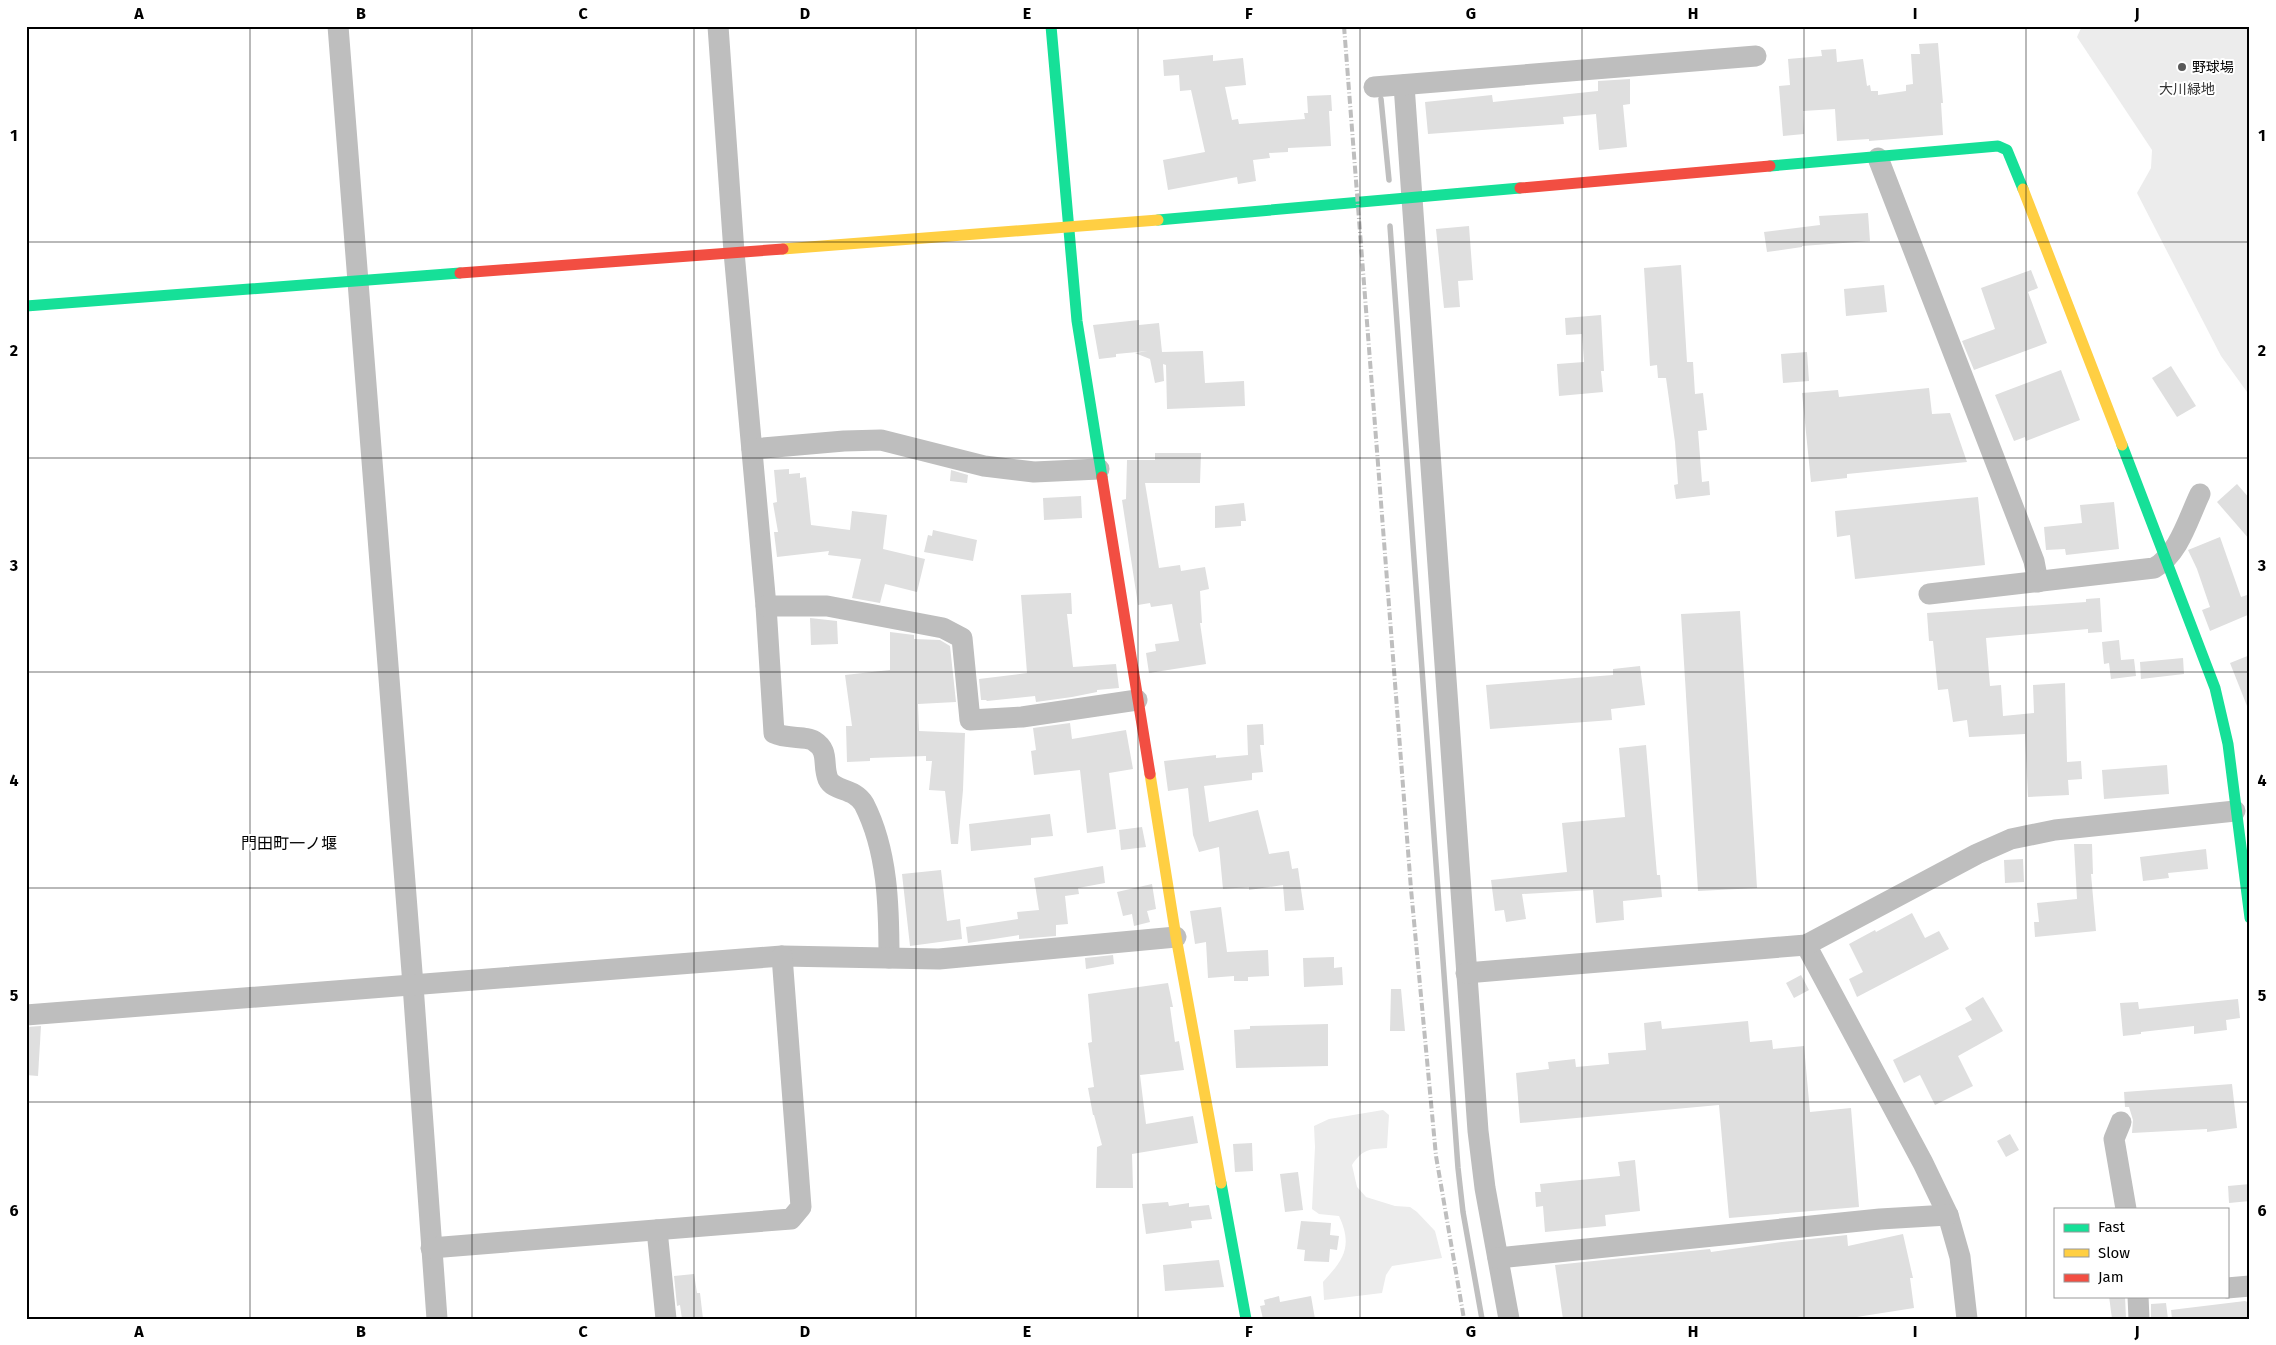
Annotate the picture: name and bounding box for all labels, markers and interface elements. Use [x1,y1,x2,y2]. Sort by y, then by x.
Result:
text: A [133,4,144,23]
text: B [356,4,366,23]
text: C [578,4,588,23]
text: D [800,4,810,23]
text: E [1023,4,1031,23]
text: F [1245,4,1253,23]
text: G [1466,4,1476,23]
text: H [1688,4,1698,23]
text: I [1913,4,1917,23]
text: J [2133,4,2140,23]
place label: 野球場 [2192,59,2234,76]
marker: 野球場 [2176,61,2188,73]
park label: 大川緑地 [2159,81,2215,98]
text: 1 [10,126,18,145]
text: 1 [2258,126,2266,145]
text: 2 [10,341,18,360]
text: 2 [2258,341,2266,360]
text: 3 [9,556,18,575]
text: 3 [2257,556,2266,575]
text: 4 [9,771,19,790]
text: 4 [2257,771,2267,790]
district label: 門田町一ノ堰 [241,834,337,853]
text: 5 [10,986,19,1005]
text: 5 [2258,986,2267,1005]
text: 6 [9,1201,19,1220]
text: 6 [2257,1201,2267,1220]
legend [2054,1208,2228,1298]
text: Fast [2098,1218,2125,1236]
text: Slow [2098,1244,2130,1262]
text: Jam [2098,1268,2124,1286]
text: A [133,1322,144,1341]
text: B [356,1322,366,1341]
text: C [578,1322,588,1341]
text: D [800,1322,810,1341]
text: E [1023,1322,1031,1341]
text: F [1245,1322,1253,1341]
text: G [1466,1322,1476,1341]
text: H [1688,1322,1698,1341]
text: I [1913,1322,1917,1341]
text: J [2133,1322,2140,1341]

